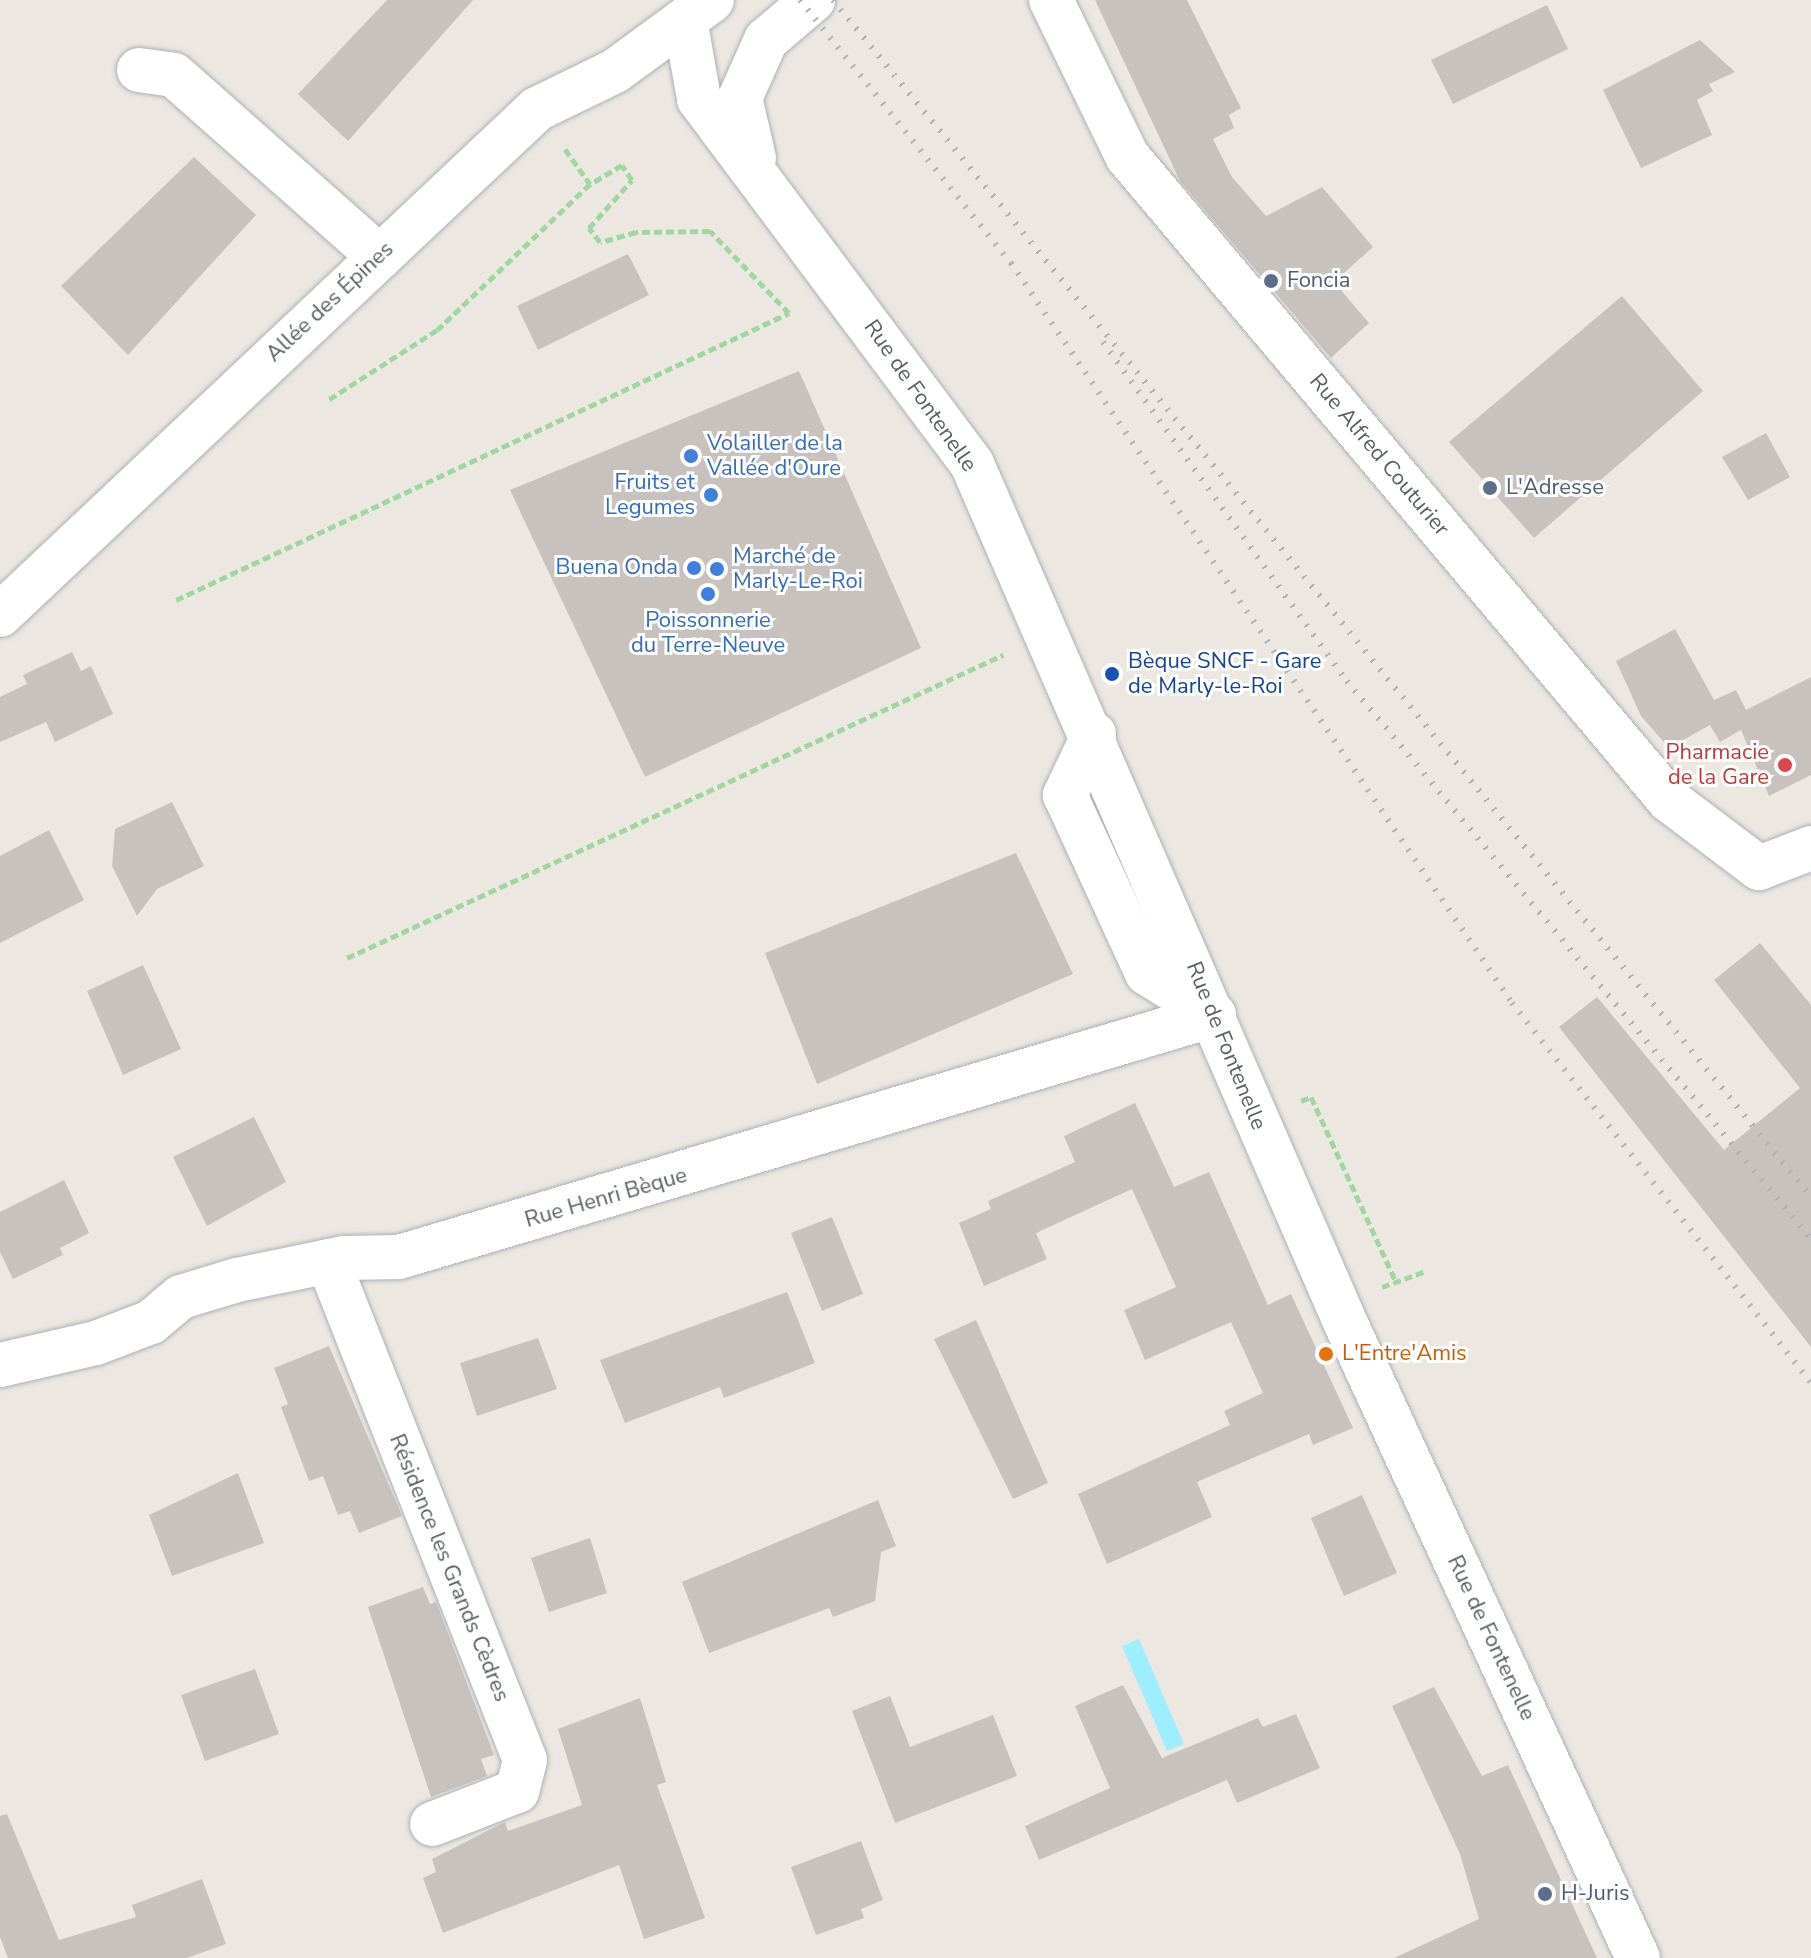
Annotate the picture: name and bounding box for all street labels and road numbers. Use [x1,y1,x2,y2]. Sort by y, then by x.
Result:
street label: Allée des Épines [261,236,399,368]
street label: Rue de Fontenelle [858,315,982,477]
street label: Rue Alfred Couturier [1304,369,1454,541]
street label: Rue de Fontenelle [1180,958,1272,1134]
street label: Rue Henri Bèque [522,1162,690,1234]
street label: Résidence les Grands Cèdres [383,1430,515,1706]
street label: Rue de Fontenelle [1441,1551,1541,1725]

